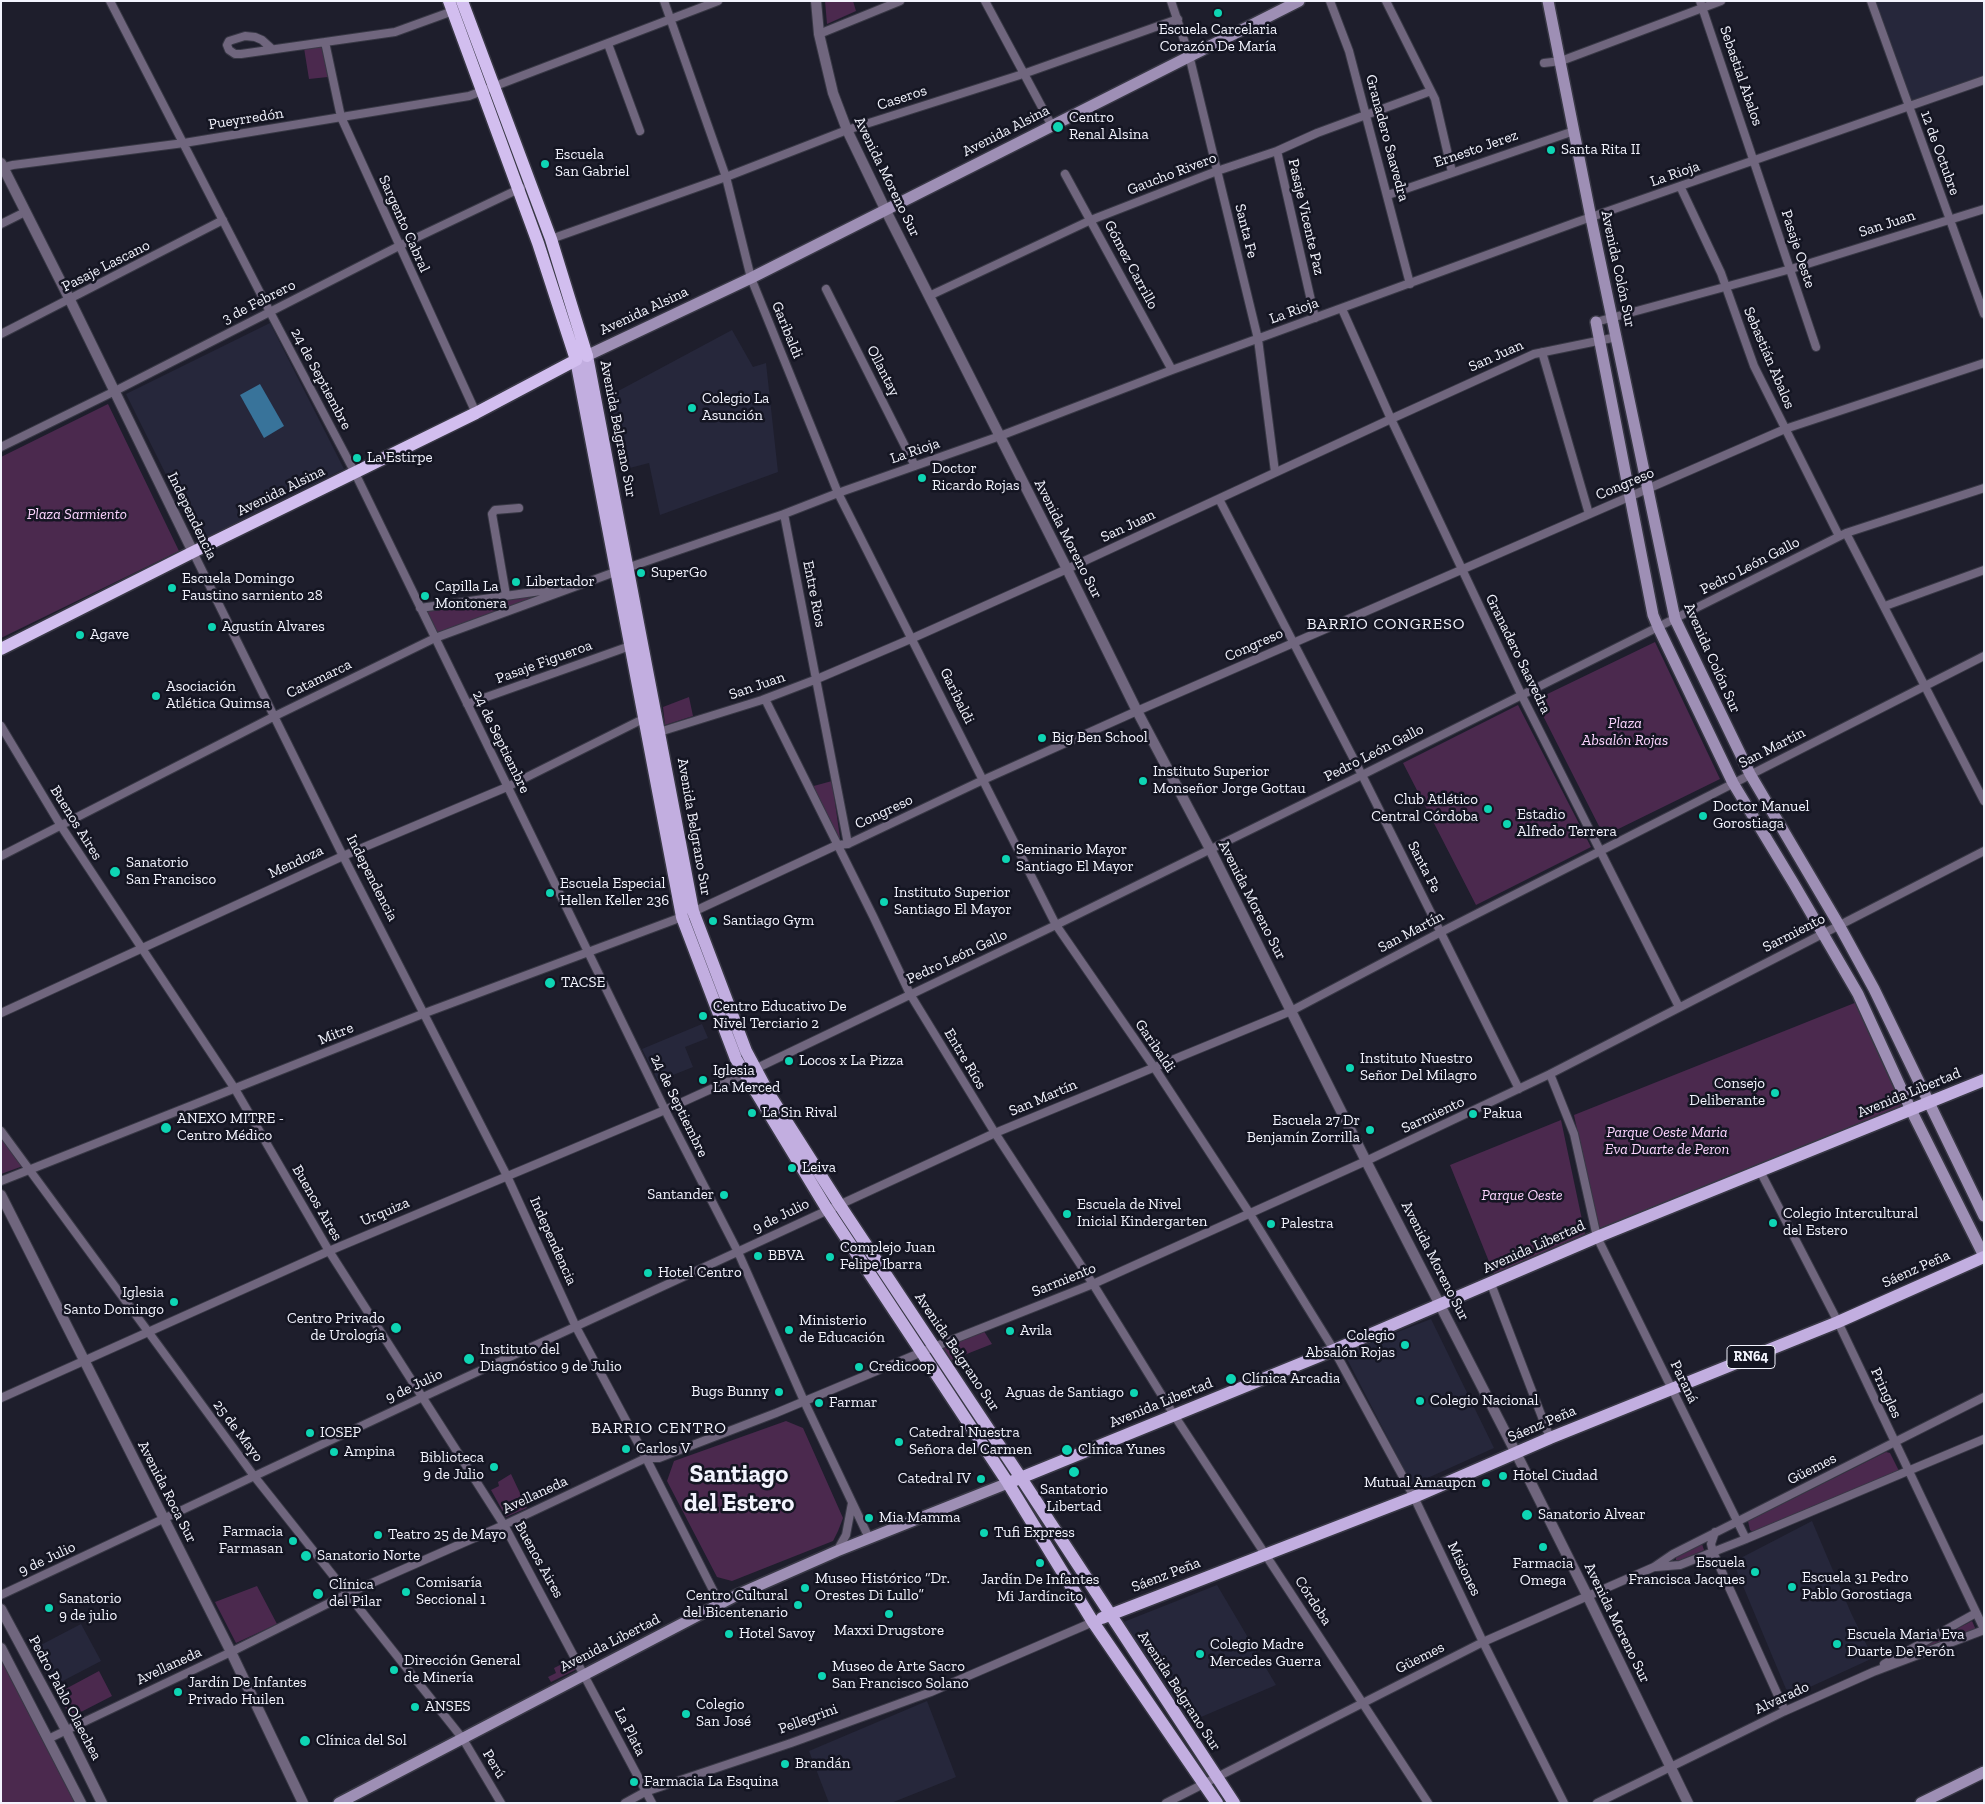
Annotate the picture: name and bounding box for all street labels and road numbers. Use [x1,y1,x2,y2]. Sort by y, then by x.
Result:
street label: Sebastial Abalos [1715,24,1767,128]
street label: Granadero Saavedra [1361,72,1413,204]
street label: Caseros [875,82,929,114]
street label: Avenida Alsina [959,101,1053,161]
street label: Pueyrredón [207,104,285,134]
street label: 12 de Octubre [1916,108,1964,198]
street label: Avenida Moreno Sur [850,114,924,240]
street label: Ernesto Jerez [1432,126,1520,172]
street label: Gaucho Rivero [1125,149,1219,199]
street label: Pasaje Vicente Paz [1284,157,1328,277]
street label: La Rioja [1648,157,1702,191]
street label: Sargento Cabral [375,173,433,275]
street label: Santa Fe [1231,202,1261,260]
street label: San Juan [1857,206,1917,242]
street label: Pasaje Oeste [1777,208,1819,290]
street label: Avenida Colón Sur [1597,209,1639,329]
street label: Gómez Carrillo [1100,218,1162,312]
street label: Pasaje Lascano [59,236,153,296]
street label: 3 de Febrero [219,276,299,328]
street label: Avenida Alsina [597,283,691,339]
street label: La Rioja [1267,294,1321,328]
street label: Garibaldi [767,299,807,361]
street label: Sebastián Abalos [1739,304,1799,412]
street label: 24 de Septiembre [287,325,355,433]
street label: San Juan [1466,336,1526,376]
street label: Ollantay [863,343,903,399]
street label: Avenida Belgrano Sur [596,359,640,499]
street label: La Rioja [888,434,942,468]
street label: Avenida Alsina [234,462,328,520]
street label: Congreso [1593,464,1657,504]
street label: Independencia [163,469,221,563]
street label: Avenida Moreno Sur [1030,476,1106,602]
street label: San Juan [1098,506,1158,546]
street label: Pedro León Gallo [1697,533,1803,599]
street label: Entre Rios [799,559,829,629]
street label: Granadero Saavedra [1481,591,1555,717]
street label: Avenida Colón Sur [1680,600,1744,716]
street label: Congreso [1222,624,1286,666]
street label: Pasaje Figueroa [493,636,595,688]
street label: Catamarca [283,655,355,703]
street label: Garibaldi [936,665,978,727]
street label: San Juan [727,668,787,704]
street label: 24 de Septiembre [468,688,534,796]
street label: Pedro León Gallo [1321,720,1427,786]
street label: San Martín [1736,724,1808,772]
street label: Avenida Belgrano Sur [673,757,715,897]
street label: Buenos Aires [46,782,106,864]
street label: Congreso [852,791,916,833]
street label: Independencia [342,832,402,924]
street label: Avenida Moreno Sur [1214,837,1290,963]
street label: Santa Fe [1403,838,1445,896]
street label: Mendoza [266,841,326,883]
street label: San Martín [1375,907,1447,957]
street label: Sarmiento [1760,910,1828,956]
street label: Pedro León Gallo [904,926,1010,988]
street label: Garibaldi [1131,1016,1179,1076]
street label: Mitre [316,1019,356,1049]
street label: Entre Ríos [940,1025,990,1093]
street label: 24 de Septiembre [646,1052,712,1160]
street label: Avenida Libertad [1855,1064,1963,1122]
street label: San Martín [1006,1076,1080,1120]
street label: Sarmiento [1399,1093,1467,1137]
street label: Buenos Aires [288,1162,346,1244]
street label: Urquiza [358,1194,412,1230]
street label: Independencia [525,1194,581,1288]
street label: 9 de Julio [750,1195,812,1237]
street label: Avenida Moreno Sur [1397,1198,1473,1324]
street label: Avenida Libertad [1480,1216,1588,1278]
street label: Sáenz Peña [1879,1246,1953,1292]
street label: Sarmiento [1029,1259,1099,1301]
street label: Avenida Belgrano Sur [911,1289,1003,1415]
road number: RN64 [1727,1345,1775,1368]
street label: Paraná [1666,1358,1702,1406]
street label: 9 de Julio [383,1365,445,1407]
street label: Pringles [1867,1365,1905,1421]
street label: Avenida Libertad [1107,1374,1215,1432]
street label: 25 de Mayo [209,1397,267,1465]
street label: Sáenz Peña [1505,1402,1579,1446]
street label: Avenida Roca Sur [134,1438,200,1546]
street label: Güemes [1785,1449,1839,1489]
street label: Avellaneda [500,1472,570,1518]
street label: Buenos Aires [511,1519,567,1601]
street label: 9 de Julio [16,1538,78,1580]
street label: Misiones [1443,1539,1485,1599]
street label: Sáenz Peña [1129,1554,1203,1596]
street label: Avenida Moreno Sur [1580,1560,1654,1686]
street label: Córdoba [1291,1573,1335,1629]
street label: Avenida Libertad [557,1610,663,1676]
street label: Avenida Belgrano Sur [1133,1628,1225,1754]
street label: Pedro Pablo Olaechea [25,1633,105,1763]
street label: Güemes [1393,1638,1447,1678]
street label: Avellaneda [134,1643,204,1689]
street label: Alvarado [1752,1678,1812,1718]
street label: Pellegrini [776,1700,840,1738]
street label: La Plata [610,1705,650,1759]
street label: Perú [479,1746,509,1782]

